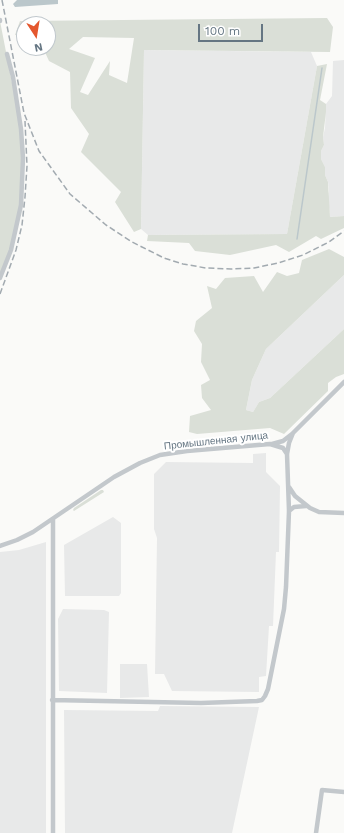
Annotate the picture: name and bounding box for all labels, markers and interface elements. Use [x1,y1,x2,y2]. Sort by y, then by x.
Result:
north arrow [16,16,56,56]
scale bar [200,16,265,42]
text: 100 m [205,24,240,38]
text: N [33,40,44,54]
street label: Промышленная улица [163,430,269,452]

